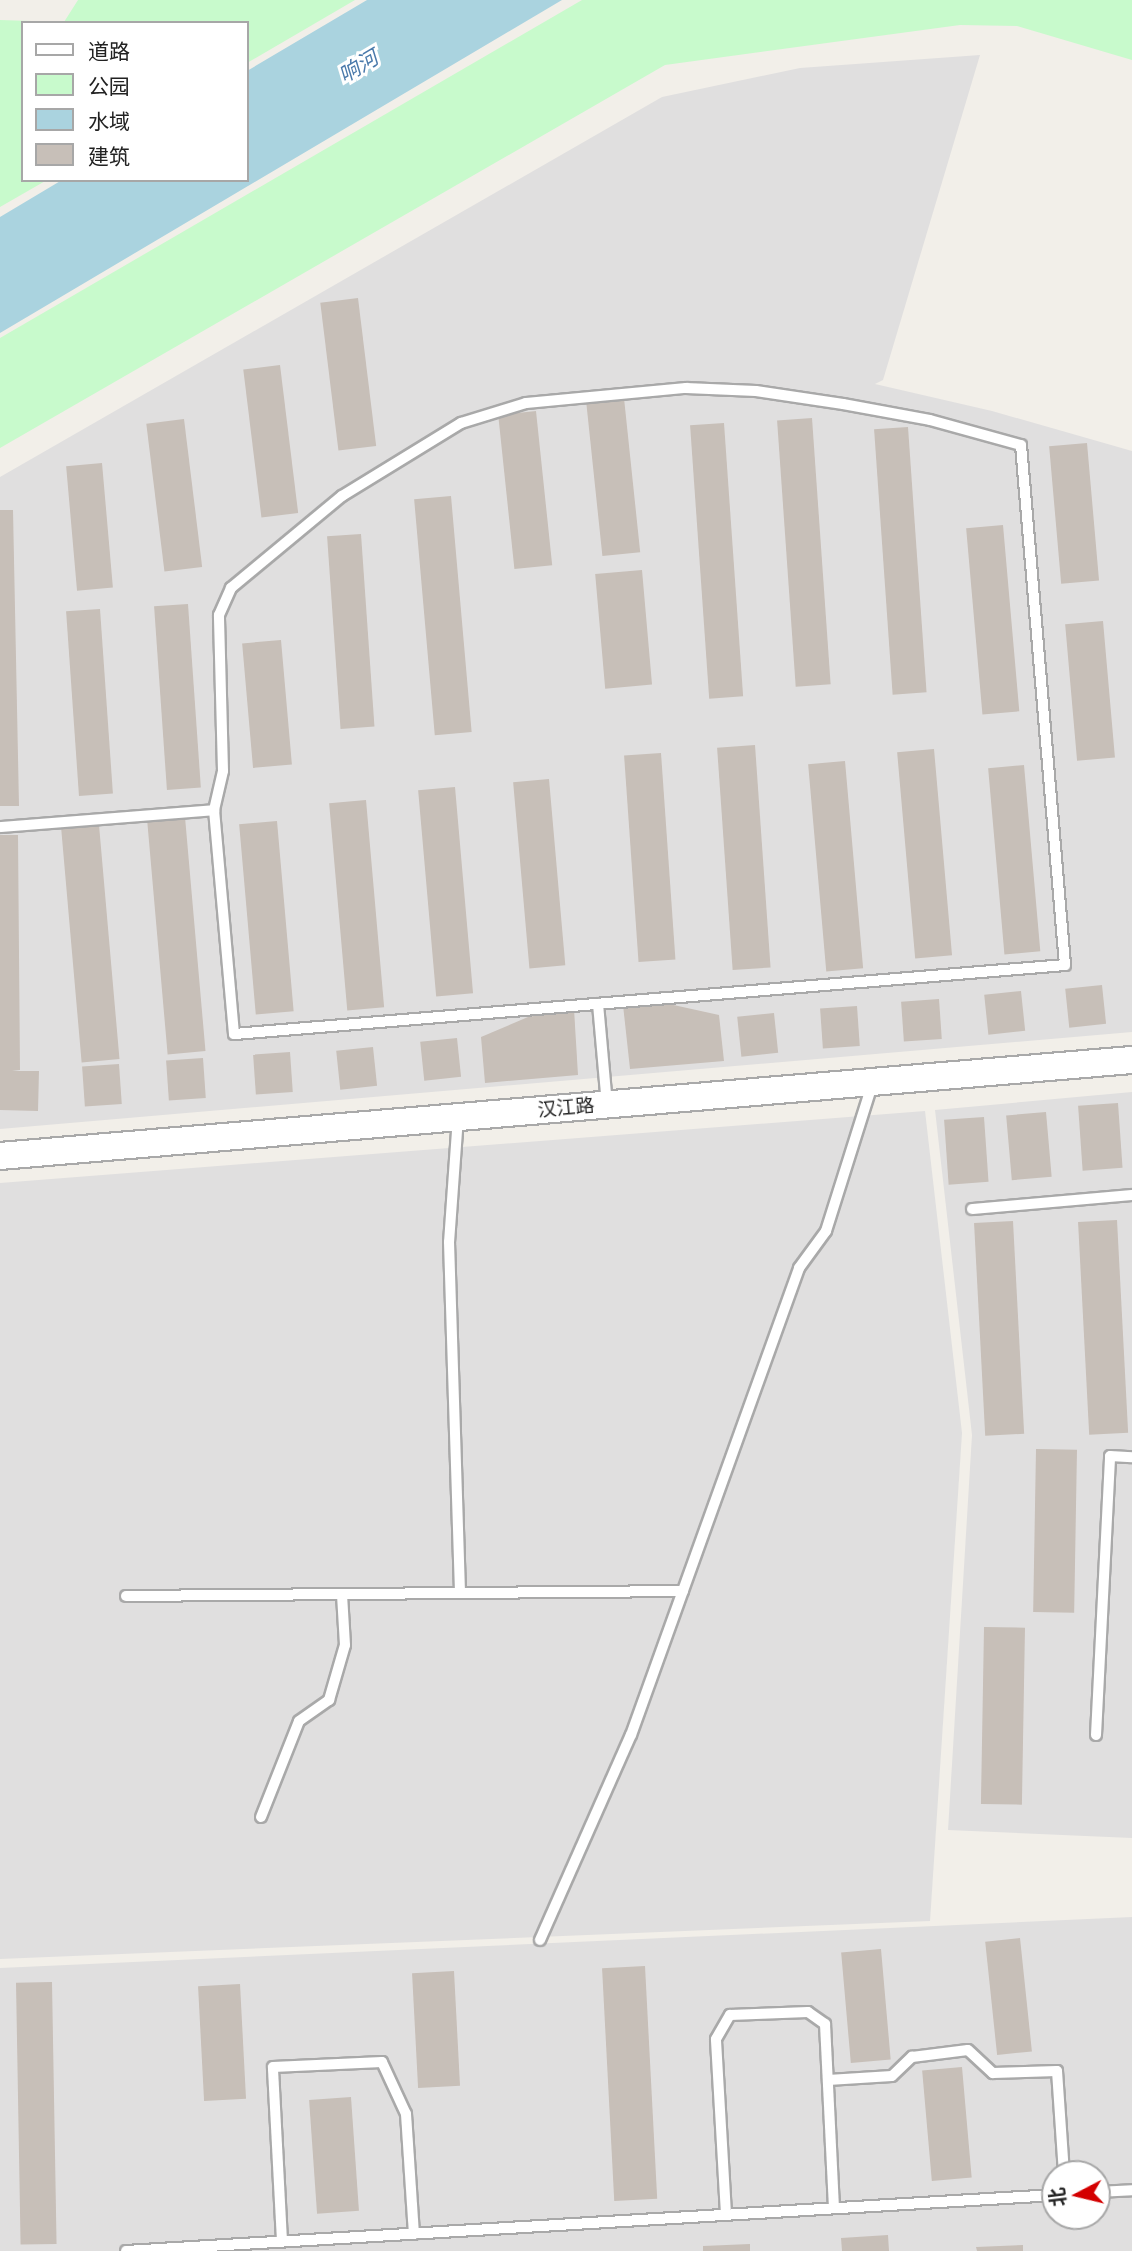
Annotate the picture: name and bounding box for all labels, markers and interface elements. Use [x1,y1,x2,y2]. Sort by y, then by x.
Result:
legend [21,21,248,182]
text: 道路 [88,39,130,63]
water label: 响河 [334,44,382,88]
text: 公园 [88,74,130,98]
text: 水域 [88,109,130,133]
text: 建筑 [88,144,130,168]
street label: 汉江路 [537,1094,595,1122]
north arrow [1041,2160,1111,2230]
text: 北 [1045,2187,1069,2208]

